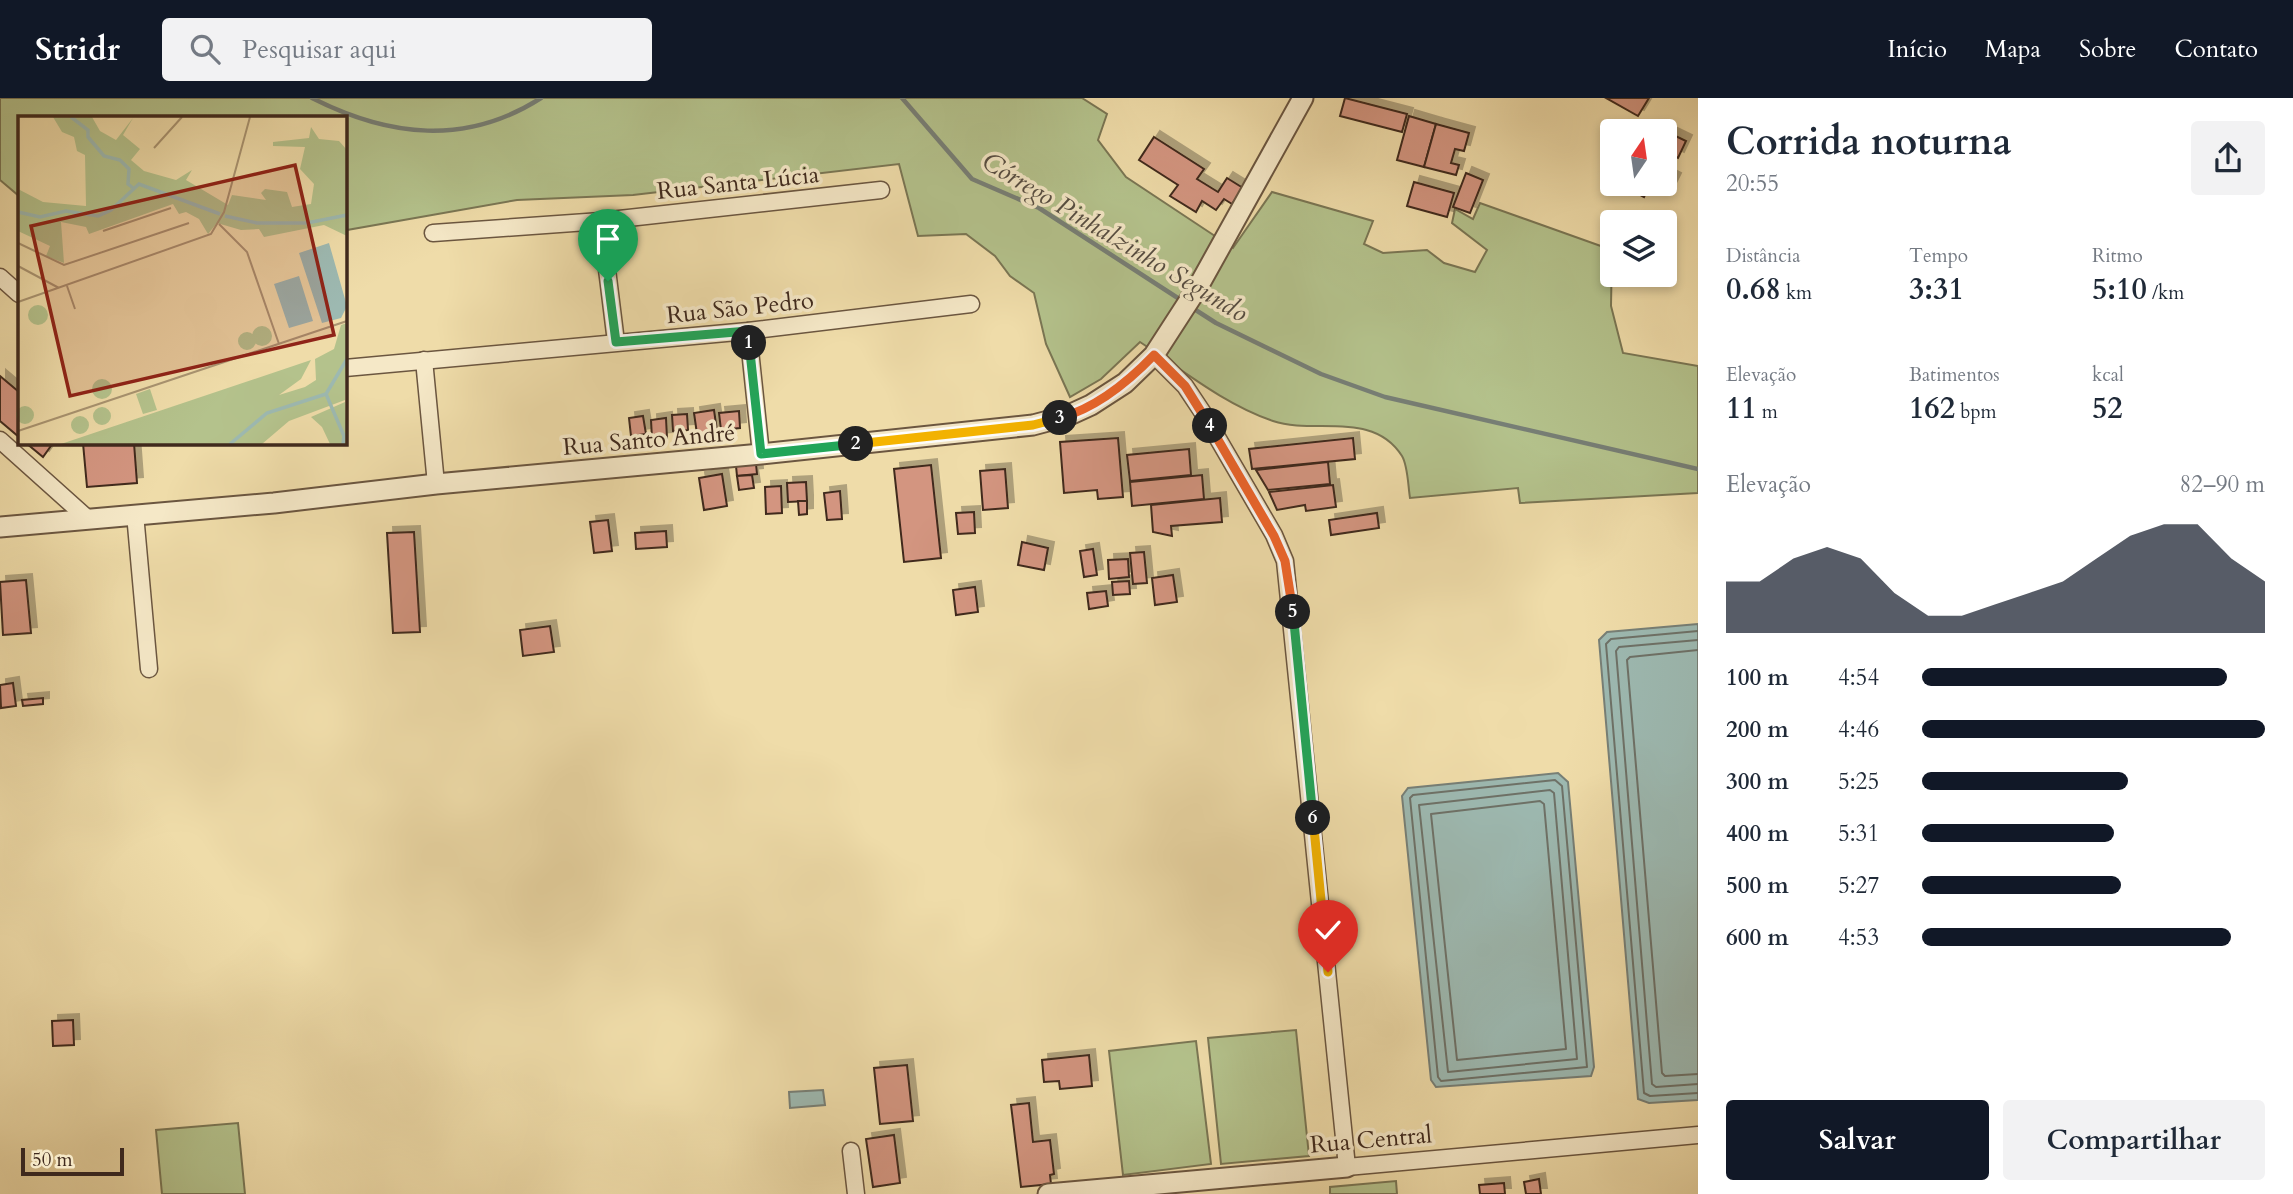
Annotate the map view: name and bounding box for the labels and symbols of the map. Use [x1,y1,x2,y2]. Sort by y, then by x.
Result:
inset map [18,116,346,444]
north arrow [1600,119,1676,196]
water label: Córrego Pinhalzinho Segundo [976,144,1254,330]
street label: Rua Santa Lúcia [655,158,821,208]
pin [578,209,638,281]
street label: Rua São Pedro [665,284,815,332]
pin: 1 [732,326,766,360]
pin: 3 [1042,400,1078,436]
pin: 4 [1192,408,1228,444]
street label: Rua Santo André [561,416,737,464]
pin: 2 [838,426,874,462]
pin: 5 [1276,594,1310,630]
pin: 6 [1296,800,1330,836]
pin [1298,900,1358,972]
street label: Rua Central [1309,1118,1433,1162]
scale bar [21,1145,124,1177]

